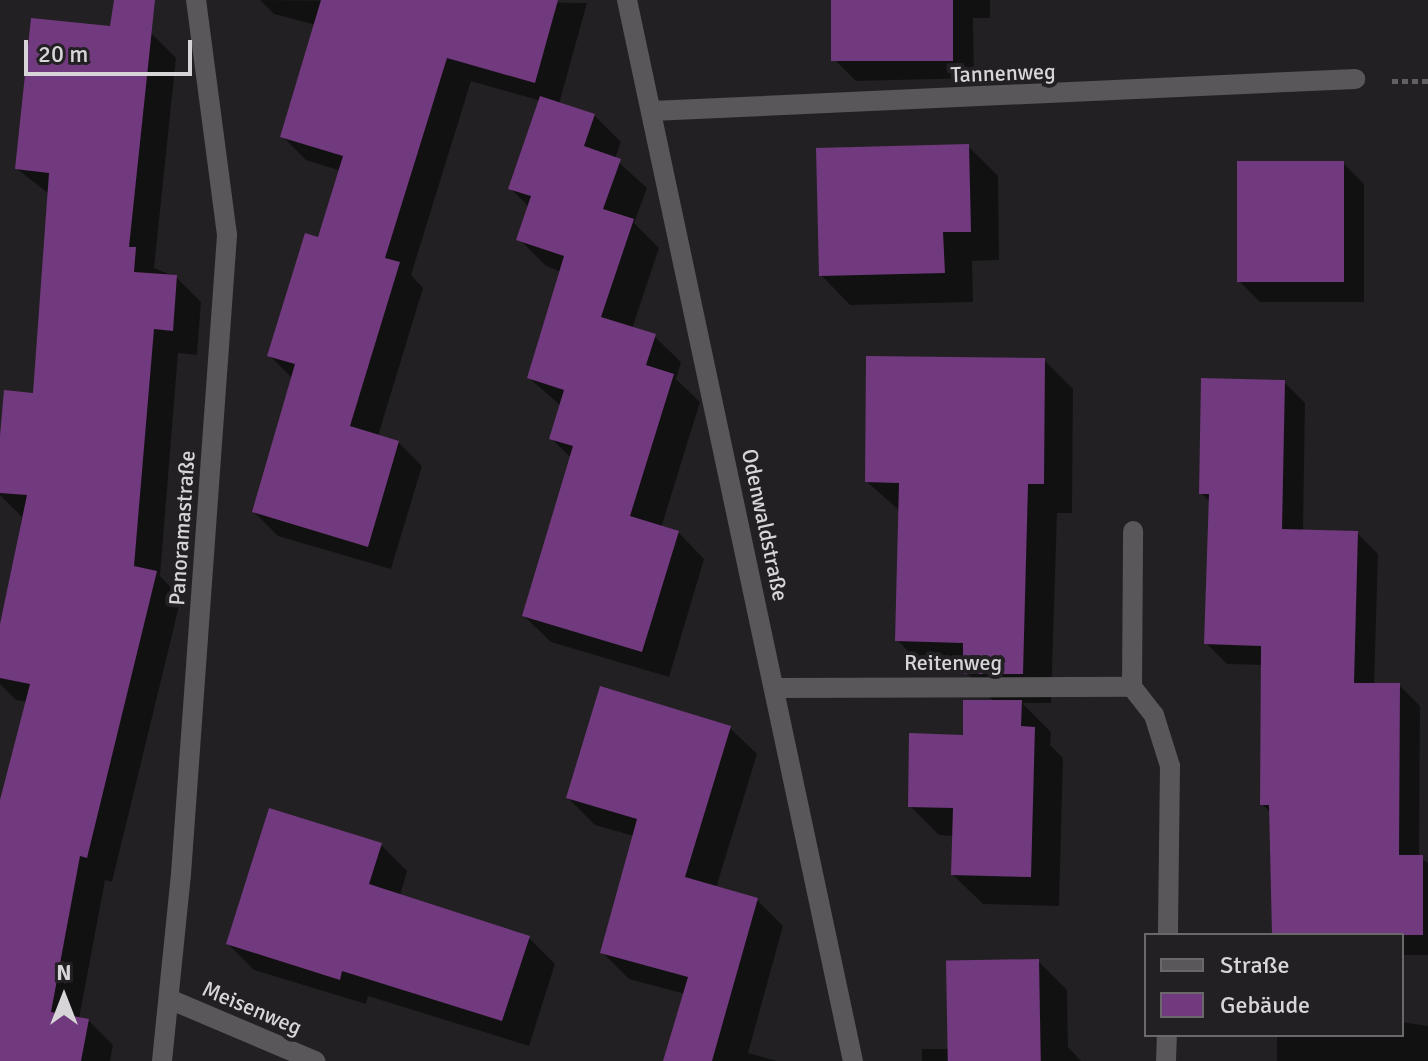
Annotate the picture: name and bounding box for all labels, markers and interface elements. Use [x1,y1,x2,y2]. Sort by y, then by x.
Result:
scale bar [28,24,196,74]
text: 20 m [38,39,88,69]
street label: Tannenweg [950,58,1056,88]
street label: Odenwaldstraße [736,447,794,603]
street label: Panoramastraße [163,449,201,607]
street label: Reitenweg [904,650,1002,676]
legend [1144,933,1404,1037]
text: Straße [1220,950,1290,980]
north arrow [24,957,104,1037]
text: N [56,959,72,986]
street label: Meisenweg [198,975,306,1041]
text: Gebäude [1220,990,1310,1020]

